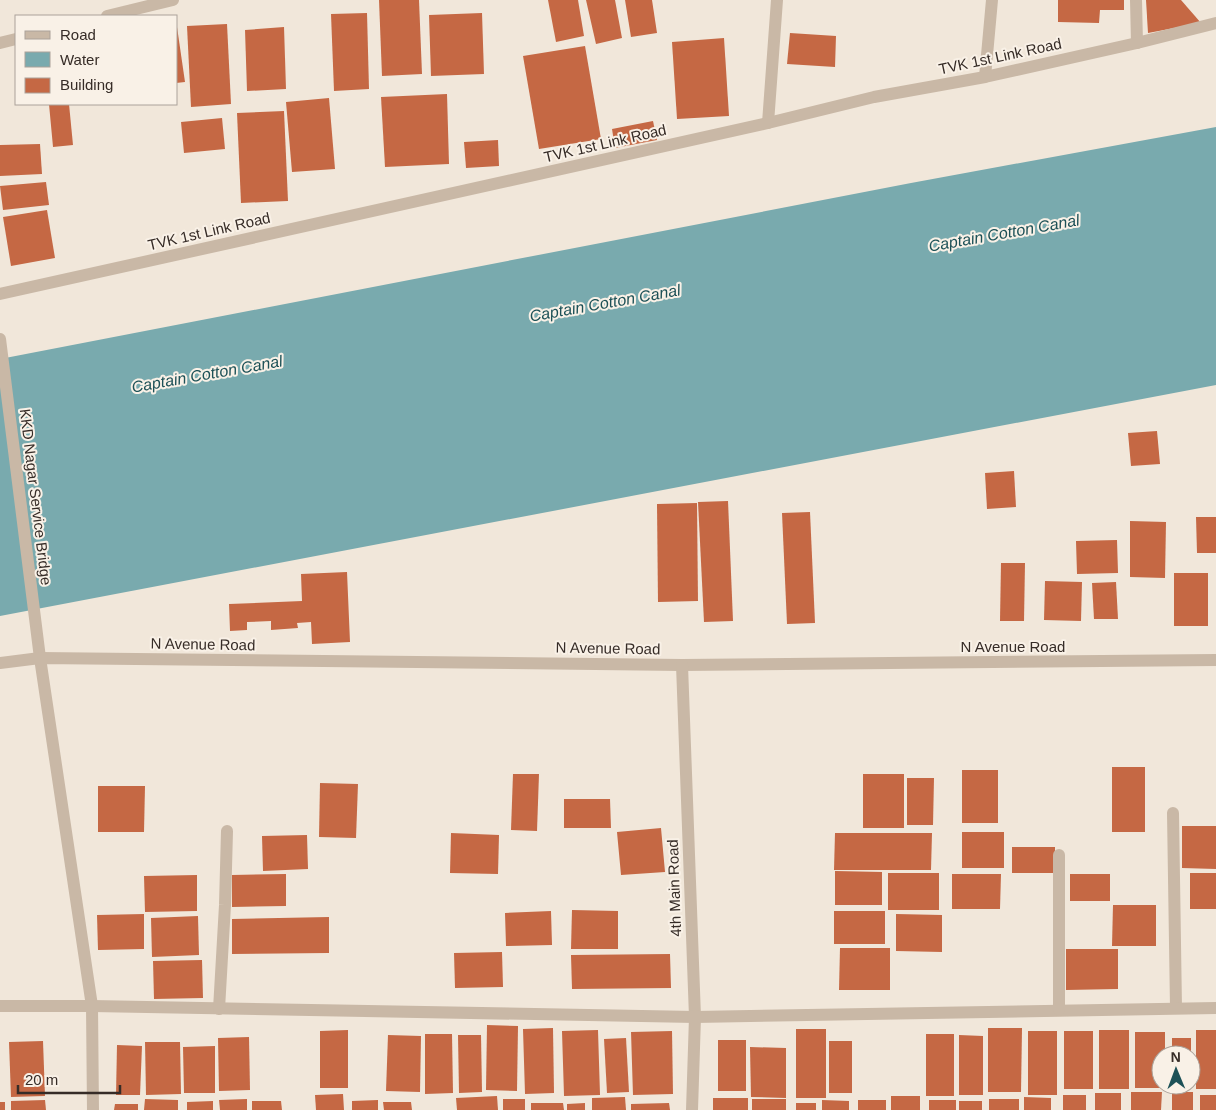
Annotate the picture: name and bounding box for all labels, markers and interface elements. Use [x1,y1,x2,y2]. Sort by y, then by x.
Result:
legend [15,15,178,105]
text: Road [60,26,96,43]
street label: TVK 1st Link Road [937,35,1063,77]
text: Water [60,51,99,68]
text: Building [60,76,113,93]
street label: TVK 1st Link Road [542,121,668,165]
street label: TVK 1st Link Road [146,209,272,253]
water label: Captain Cotton Canal [927,211,1081,255]
water label: Captain Cotton Canal [528,281,682,325]
water label: Captain Cotton Canal [130,352,284,396]
street label: KKD Nagar Service Bridge [17,408,55,586]
street label: N Avenue Road [150,635,256,653]
street label: N Avenue Road [961,638,1065,655]
street label: N Avenue Road [555,639,661,657]
street label: 4th Main Road [664,839,684,937]
north arrow [1151,1045,1201,1095]
text: N [1171,1049,1181,1065]
scale bar [18,1062,120,1094]
text: 20 m [25,1071,58,1088]

